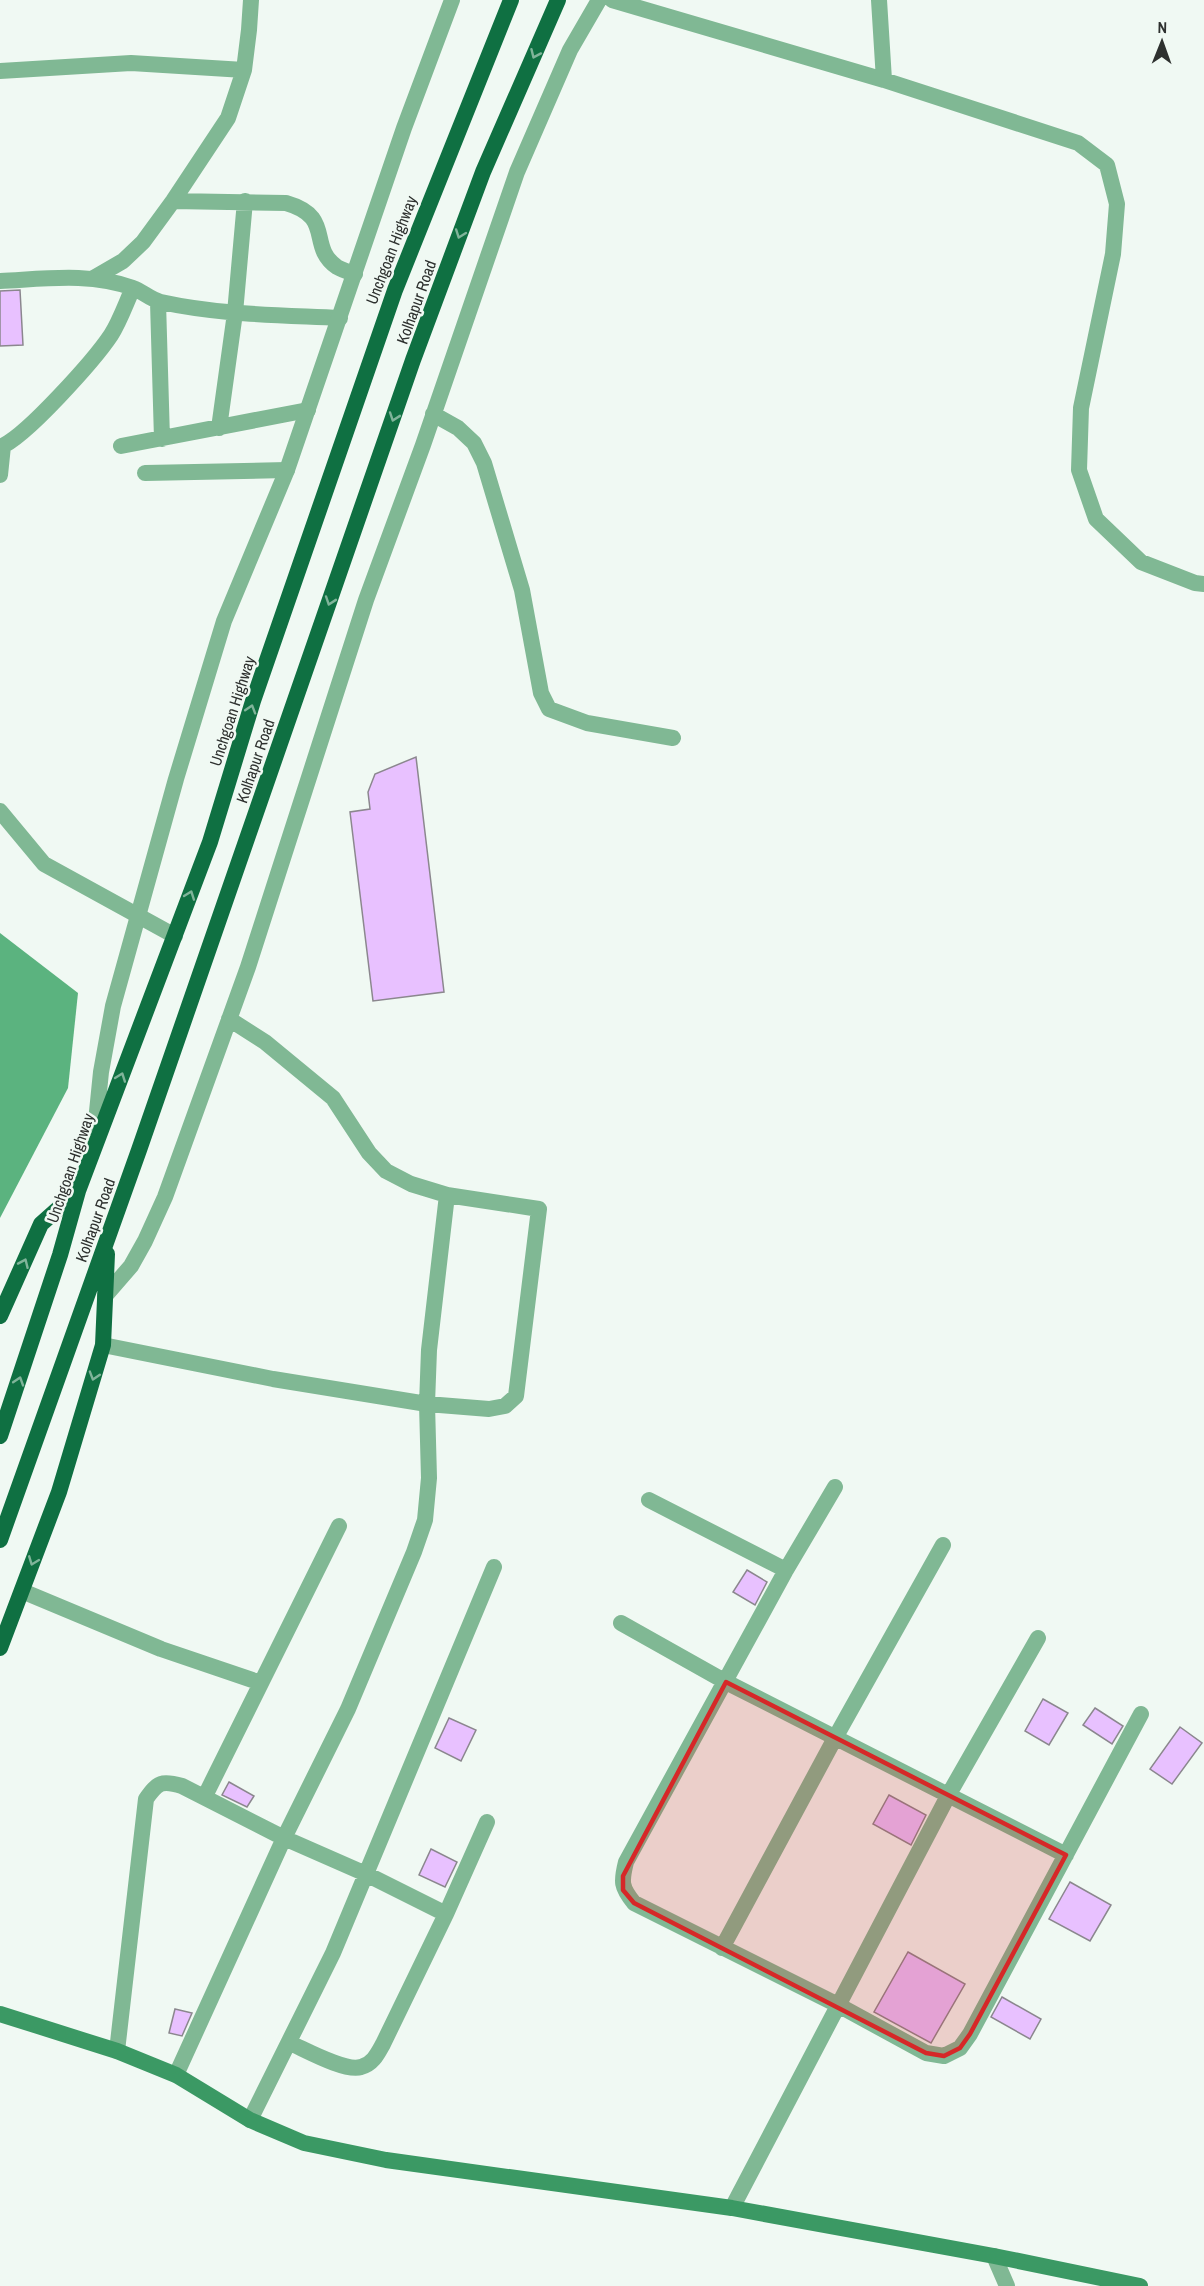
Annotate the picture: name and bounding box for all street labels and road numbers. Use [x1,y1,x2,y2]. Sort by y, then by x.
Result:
street label: Unchgoan Highway [360,192,422,307]
street label: Kolhapur Road [391,257,441,347]
street label: Unchgoan Highway [204,653,260,769]
street label: Kolhapur Road [230,716,280,806]
street label: Unchgoan Highway [41,1110,99,1226]
street label: Kolhapur Road [70,1175,120,1265]

